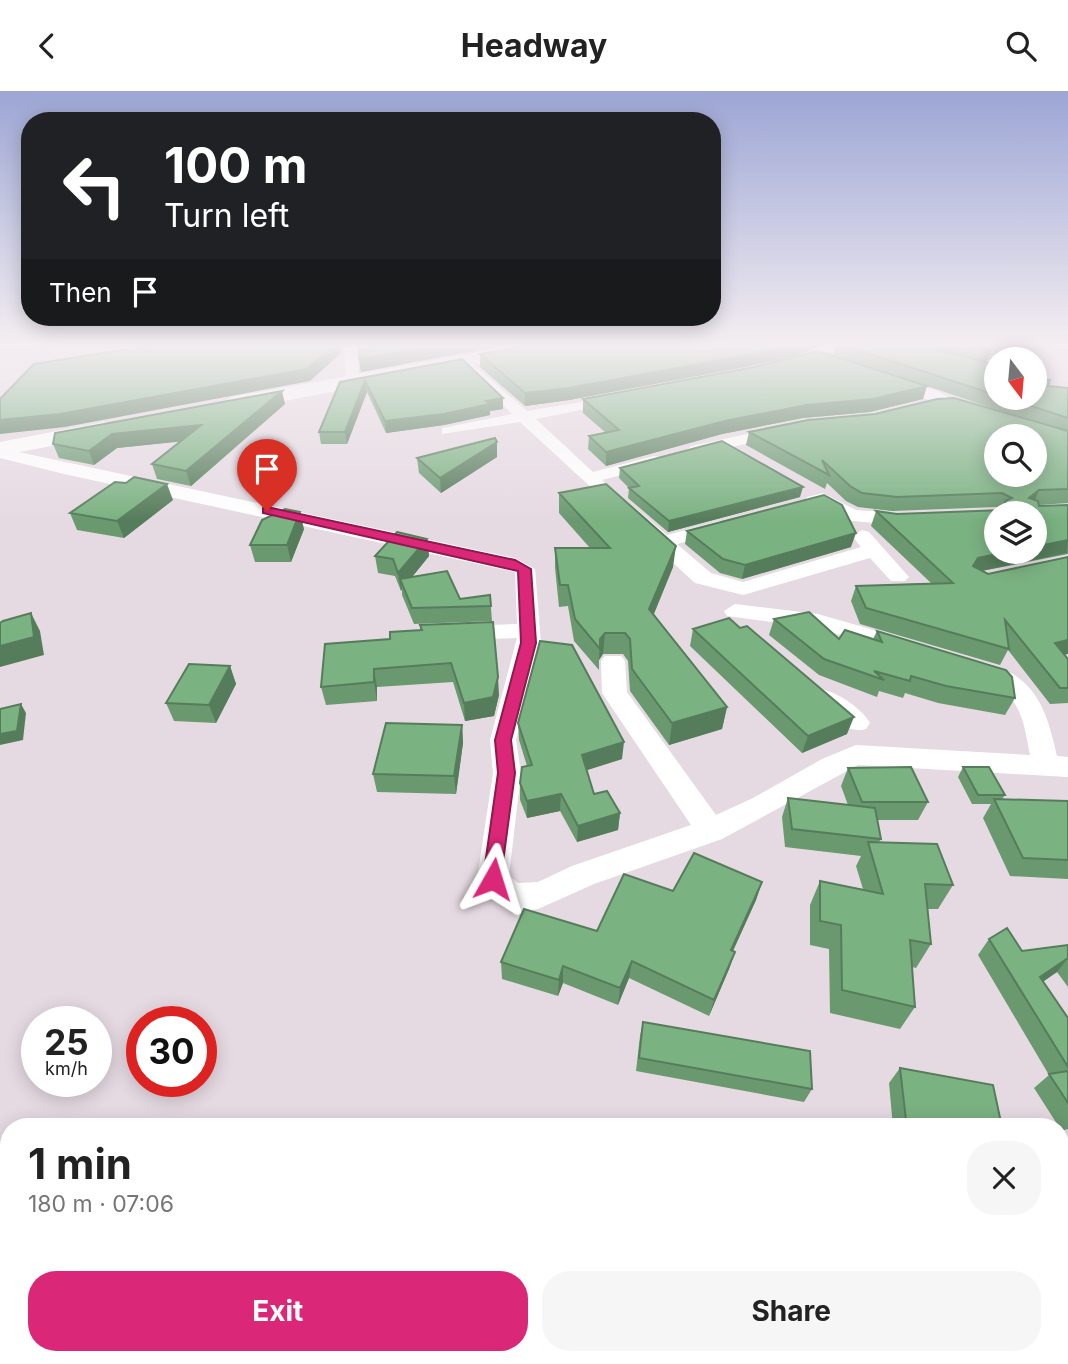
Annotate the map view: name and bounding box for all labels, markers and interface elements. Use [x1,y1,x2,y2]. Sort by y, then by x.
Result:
text: Headway [461,26,607,65]
icon: back [28,27,66,65]
icon: search [1002,27,1040,65]
text: 100 m [164,136,308,195]
icon: left [49,140,140,231]
text: Turn left [164,196,289,235]
icon: arrive [126,273,164,311]
text: Then [49,277,112,308]
north arrow [984,347,1046,409]
map controls [984,347,1047,564]
button: search [984,424,1047,487]
pin [237,439,297,511]
icon: arrive [248,450,286,488]
button: layers [984,501,1047,564]
position arrow [456,842,530,916]
speed limit sign: 30 [126,1006,217,1097]
text: 25 [44,1021,89,1063]
text: km/h [45,1058,88,1079]
text: 1 min [28,1138,132,1189]
button: close [967,1141,1041,1215]
text: 180 m · 07:06 [28,1190,174,1218]
button: Exit [28,1271,528,1351]
button: Share [542,1271,1041,1351]

